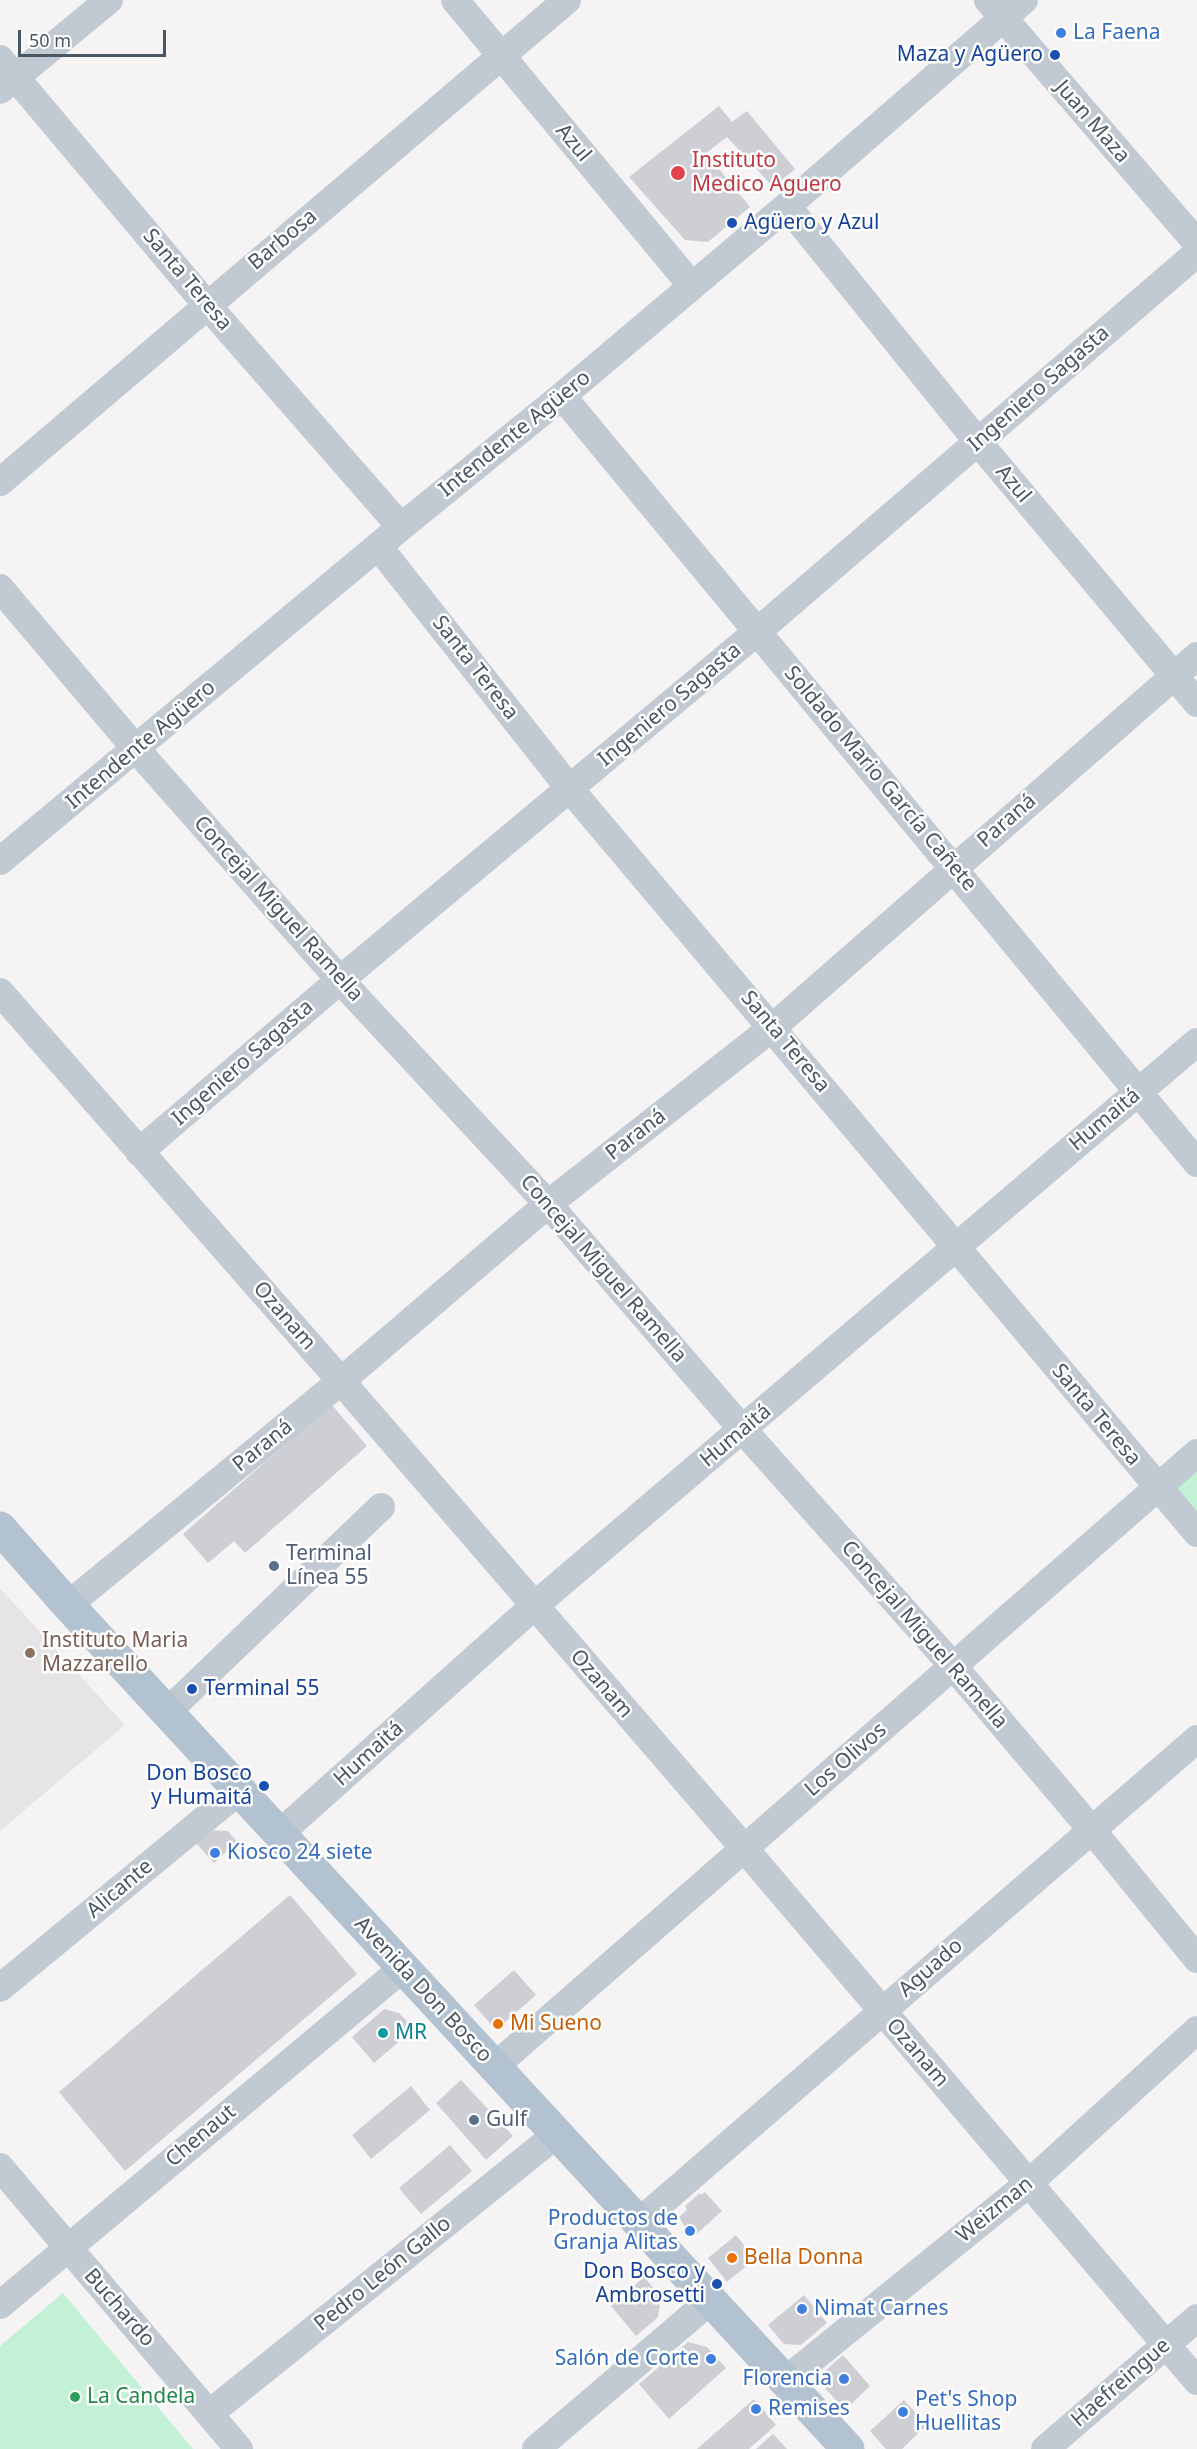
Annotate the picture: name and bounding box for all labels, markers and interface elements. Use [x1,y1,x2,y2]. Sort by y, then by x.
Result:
scale bar [21,18,170,56]
place label: La Faena [1073,20,1161,46]
marker: La Faena [1054,26,1068,40]
text: 50 m [29,28,71,52]
place label: Maza y Agüero [897,42,1043,68]
marker: Maza y Agüero [1048,48,1062,62]
street label: Juan Maza [1049,75,1135,169]
street label: Azul [550,119,596,167]
place label: Instituto Medico Aguero [692,148,842,198]
marker: Instituto Medico Aguero [669,164,687,182]
street label: Barbosa [244,204,322,276]
place label: Agüero y Azul [744,210,879,236]
marker: Agüero y Azul [725,216,739,230]
street label: Santa Teresa [137,224,237,336]
street label: Ingeniero Sagasta [963,321,1115,457]
street label: Intendente Agüero [434,365,596,503]
street label: Azul [990,460,1036,508]
street label: Santa Teresa [427,611,523,725]
street label: Ingeniero Sagasta [593,638,747,772]
street label: Soldado Mario García Cañete [778,661,982,897]
street label: Intendente Agüero [61,675,221,815]
street label: Paraná [973,789,1041,853]
street label: Concejal Miguel Ramella [188,811,368,1007]
street label: Santa Teresa [735,986,835,1098]
street label: Ingeniero Sagasta [167,995,319,1131]
street label: Humaitá [1064,1083,1146,1157]
street label: Paraná [601,1104,671,1166]
street label: Concejal Miguel Ramella [514,1170,692,1368]
street label: Ozanam [247,1277,321,1355]
street label: Santa Teresa [1046,1359,1146,1471]
street label: Humaitá [695,1399,777,1473]
street label: Paraná [228,1414,298,1478]
street label: Concejal Miguel Ramella [835,1536,1013,1734]
place label: Terminal Línea 55 [286,1541,372,1591]
marker: Terminal Línea 55 [267,1559,281,1573]
place label: Instituto Maria Mazzarello [42,1628,188,1678]
street label: Ozanam [564,1645,638,1723]
marker: Instituto Maria Mazzarello [23,1646,37,1660]
place label: Terminal 55 [204,1676,319,1702]
marker: Terminal 55 [185,1682,199,1696]
street label: Humaitá [329,1716,409,1792]
street label: Los Olivos [800,1718,892,1802]
place label: Don Bosco y Humaitá [146,1761,252,1811]
marker: Don Bosco y Humaitá [257,1779,271,1793]
place label: Kiosco 24 siete [227,1840,373,1866]
marker: Kiosco 24 siete [208,1846,222,1860]
street label: Alicante [82,1854,158,1924]
street label: Avenida Don Bosco [349,1912,497,2068]
street label: Aguado [894,1933,968,2003]
place label: Mi Sueno [510,2011,602,2037]
street label: Ozanam [880,2014,954,2092]
marker: Mi Sueno [491,2017,505,2031]
place label: MR [395,2020,427,2046]
marker: MR [376,2026,390,2040]
street label: Chenaut [161,2100,241,2172]
place label: Gulf [486,2107,527,2133]
marker: Gulf [467,2113,481,2127]
street label: Weizman [952,2172,1038,2248]
place label: Productos de Granja Alitas [548,2206,678,2256]
street label: Pedro León Gallo [310,2211,456,2337]
marker: Productos de Granja Alitas [683,2224,697,2238]
place label: Bella Donna [744,2245,863,2271]
marker: Bella Donna [725,2251,739,2265]
place label: Don Bosco y Ambrosetti [583,2259,705,2309]
street label: Buchardo [78,2264,160,2352]
marker: Don Bosco y Ambrosetti [710,2277,724,2291]
place label: Nimat Carnes [814,2296,948,2322]
marker: Nimat Carnes [795,2302,809,2316]
street label: Haefreingue [1066,2333,1176,2433]
place label: Salón de Corte [555,2346,699,2372]
marker: Salón de Corte [704,2352,718,2366]
place label: Florencia [743,2366,832,2392]
marker: Florencia [837,2372,851,2386]
place label: La Candela [87,2384,195,2410]
place label: Pet's Shop Huellitas [915,2387,1017,2437]
marker: La Candela [68,2390,82,2404]
place label: Remises [768,2396,850,2422]
marker: Remises [749,2402,763,2416]
marker: Pet's Shop Huellitas [896,2405,910,2419]

